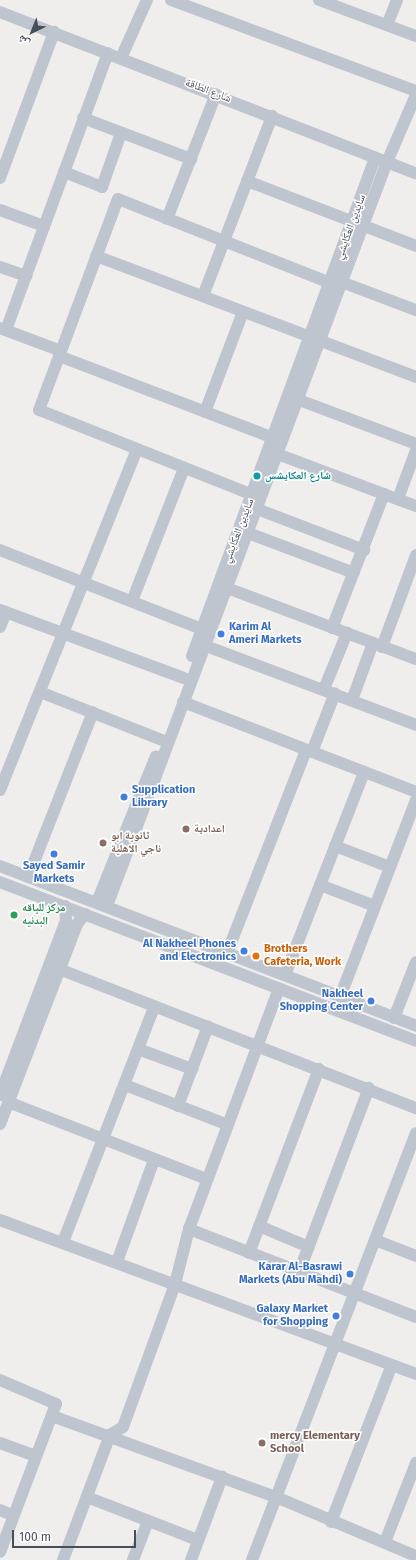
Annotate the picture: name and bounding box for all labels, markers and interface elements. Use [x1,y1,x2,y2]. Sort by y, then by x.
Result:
north arrow [12,12,52,52]
text: ش [15,32,32,50]
street label: شارع الطاقة [183,76,233,106]
street label: سايدين العكايشي [333,193,369,261]
place label: شارع العكايشس [265,469,331,483]
marker: شارع العكايشس [252,471,262,481]
street label: سايدين العكايشي [221,497,257,565]
place label: Karim Al Ameri Markets [229,621,302,647]
marker: Karim Al Ameri Markets [216,629,226,639]
place label: Supplication Library [132,784,195,810]
marker: Supplication Library [119,792,129,802]
place label: اعدادية [194,822,225,836]
marker: اعدادية [181,824,191,834]
place label: ثانوية ابو ناجي الاهلية [111,830,161,856]
marker: ثانوية ابو ناجي الاهلية [98,838,108,848]
marker: Sayed Samir Markets [49,849,59,859]
place label: Sayed Samir Markets [23,860,85,886]
place label: مركز للياقه البدنيه [22,902,65,928]
marker: مركز للياقه البدنيه [9,910,19,920]
place label: Al Nakheel Phones and Electronics [143,938,236,964]
place label: Brothers Cafeteria, Work [264,943,341,969]
marker: Al Nakheel Phones and Electronics [239,946,249,956]
marker: Brothers Cafeteria, Work [251,951,261,961]
place label: Nakheel Shopping Center [280,988,363,1014]
marker: Nakheel Shopping Center [366,996,376,1006]
place label: Karar Al-Basrawi Markets (Abu Mahdi) [239,1261,342,1287]
marker: Karar Al-Basrawi Markets (Abu Mahdi) [345,1269,355,1279]
place label: Galaxy Market for Shopping [256,1303,328,1329]
marker: Galaxy Market for Shopping [331,1311,341,1321]
place label: mercy Elementary School [270,1430,360,1456]
marker: mercy Elementary School [257,1438,267,1448]
scale bar [14,1522,138,1548]
text: 100 m [19,1530,51,1544]

